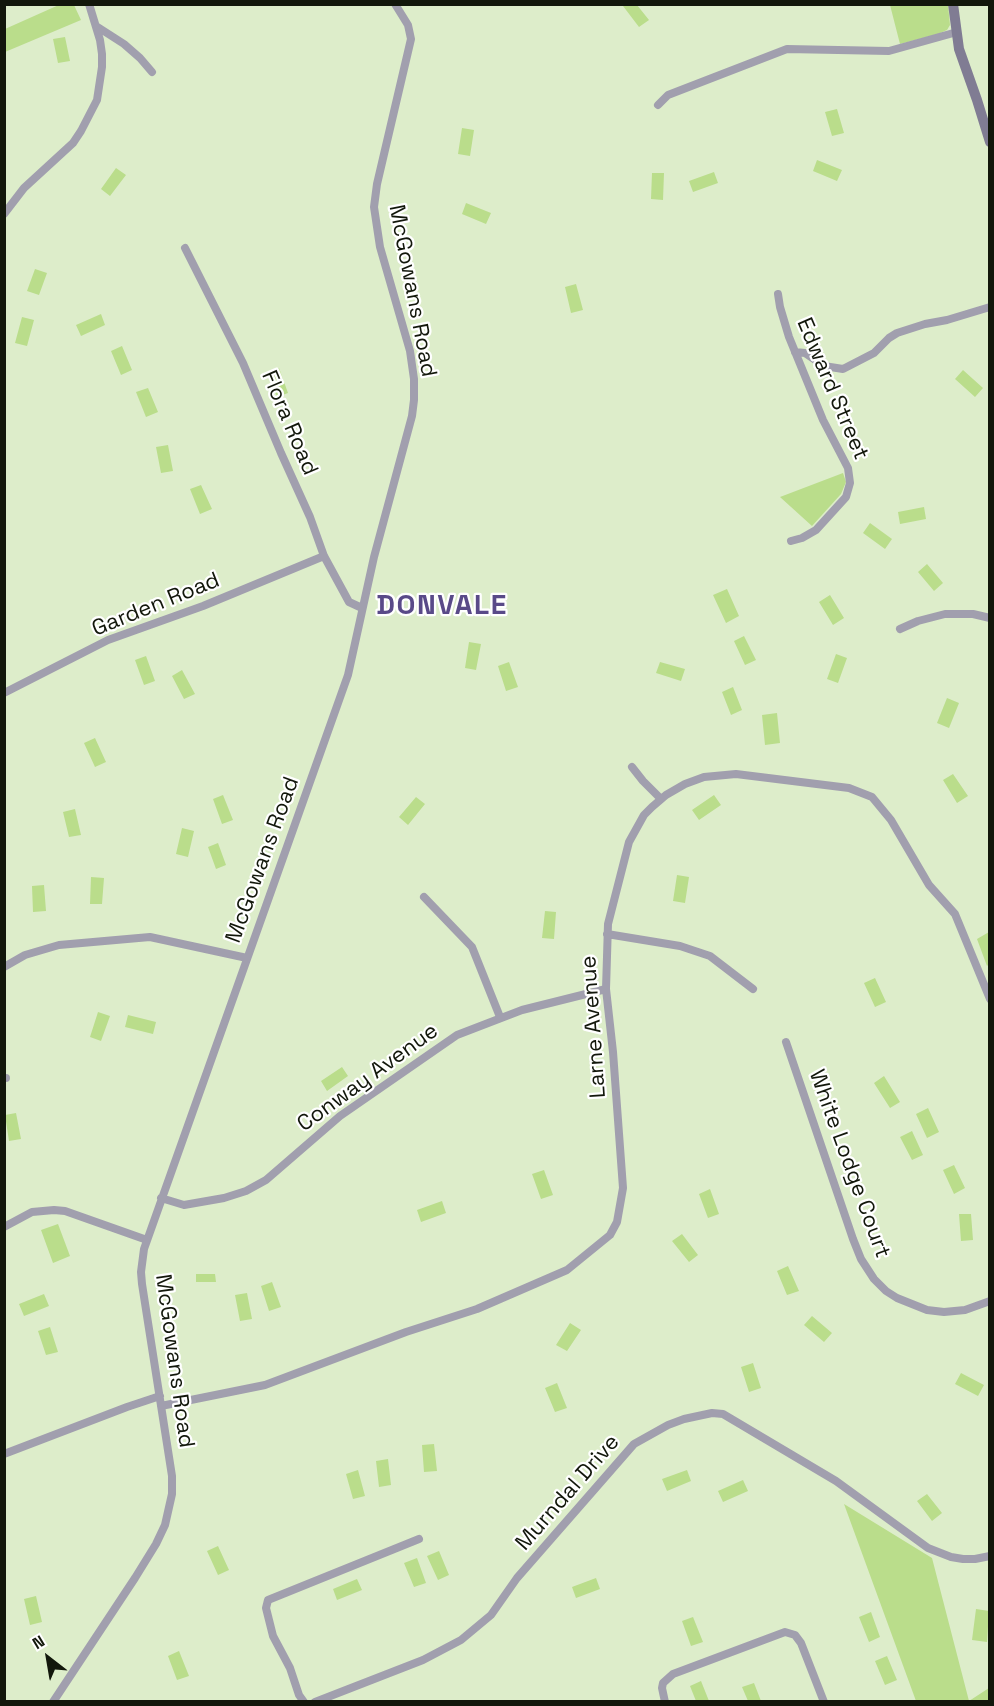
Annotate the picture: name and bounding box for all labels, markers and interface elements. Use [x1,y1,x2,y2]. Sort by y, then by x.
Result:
street label: McGowans Road [382,203,442,379]
street label: Edward Street [790,314,874,464]
street label: Flora Road [255,367,323,479]
street label: Garden Road [88,567,224,643]
district label: DONVALE [376,589,508,623]
street label: McGowans Road [221,773,305,947]
street label: Larne Avenue [576,955,612,1099]
street label: Conway Avenue [292,1018,444,1138]
street label: White Lodge Court [803,1066,895,1262]
street label: McGowans Road [149,1273,199,1449]
street label: Murndal Drive [511,1430,625,1556]
north arrow [18,1628,78,1688]
text: N [28,1630,48,1654]

